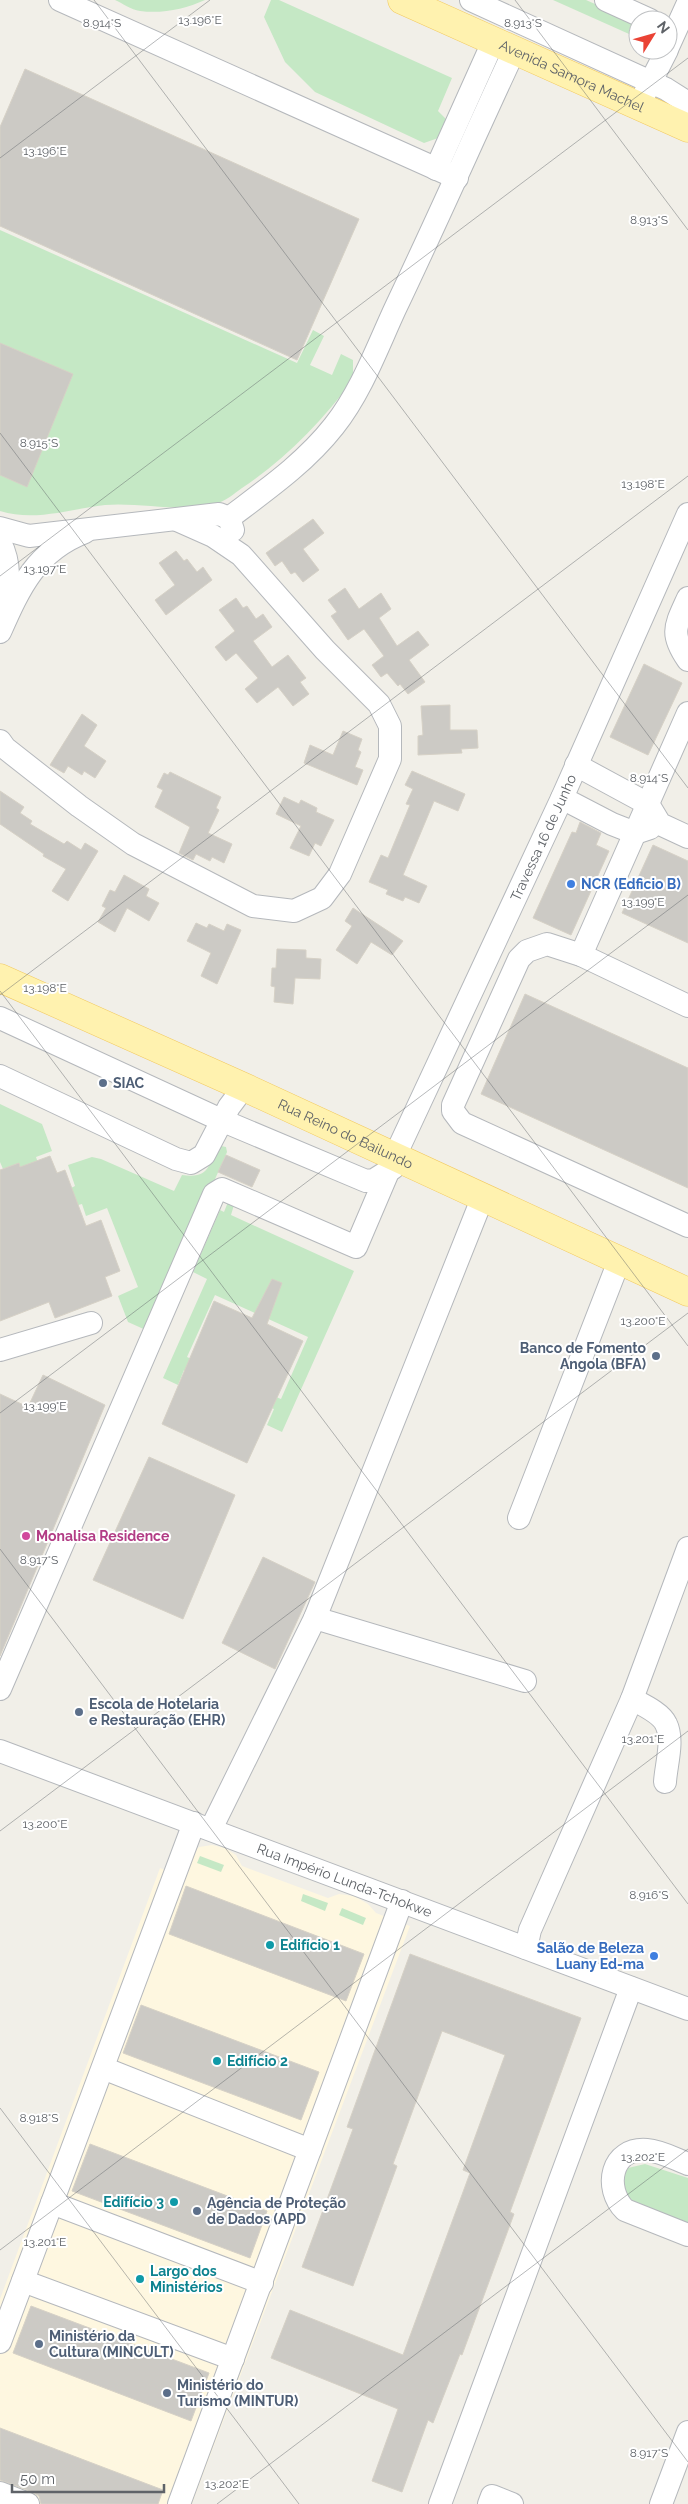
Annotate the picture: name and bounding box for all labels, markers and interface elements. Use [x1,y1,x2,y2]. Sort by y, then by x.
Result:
north arrow [628,10,678,60]
text: 13.196°E [178,13,222,27]
text: 8.914°S [83,16,121,30]
text: 8.913°S [504,16,542,30]
text: N [654,18,673,36]
street label: Avenida Samora Machel [497,37,647,115]
text: 13.196°E [23,144,67,158]
text: 8.913°S [630,213,668,227]
text: 8.915°S [20,436,58,450]
text: 13.198°E [621,477,665,491]
text: 13.197°E [24,562,66,576]
text: 8.914°S [630,771,668,785]
street label: Travessa 16 de Junho [507,772,579,903]
place label: NCR (Edficio B) [581,876,681,892]
marker: NCR (Edficio B) [565,878,577,890]
text: 13.199°E [621,895,665,909]
text: 13.198°E [23,981,67,995]
place label: SIAC [113,1075,145,1091]
marker: SIAC [97,1077,109,1089]
street label: Rua Reino do Bailundo [275,1096,416,1172]
text: 13.200°E [620,1314,666,1328]
place label: Banco de Fomento Angola (BFA) [520,1340,647,1372]
marker: Banco de Fomento Angola (BFA) [650,1350,662,1362]
text: 13.199°E [23,1399,67,1413]
place label: Monalisa Residence [36,1528,170,1544]
marker: Monalisa Residence [20,1530,32,1542]
text: 8.917°S [20,1553,58,1567]
place label: Escola de Hotelaria e Restauração (EHR) [89,1696,225,1728]
marker: Escola de Hotelaria e Restauração (EHR) [73,1706,85,1718]
text: 13.201°E [622,1732,664,1746]
text: 13.200°E [22,1817,68,1831]
street label: Rua Império Lunda-Tchokwe [255,1840,434,1920]
text: 8.916°S [629,1888,669,1902]
place label: Edifício 1 [280,1937,340,1953]
marker: Edifício 1 [264,1939,276,1951]
place label: Salão de Beleza Luany Ed-ma [537,1940,644,1972]
marker: Salão de Beleza Luany Ed-ma [648,1950,660,1962]
place label: Edifício 2 [227,2053,288,2069]
marker: Edifício 2 [211,2055,223,2067]
text: 8.918°S [19,2111,59,2125]
text: 13.202°E [621,2150,665,2164]
place label: Edifício 3 [103,2194,164,2210]
place label: Agência de Proteção de Dados (APD [207,2195,347,2227]
marker: Edifício 3 [168,2196,180,2208]
marker: Agência de Proteção de Dados (APD [191,2205,203,2217]
text: 13.201°E [24,2235,66,2249]
place label: Largo dos Ministérios [150,2263,223,2295]
marker: Largo dos Ministérios [134,2273,146,2285]
place label: Ministério da Cultura (MINCULT) [49,2328,173,2360]
marker: Ministério da Cultura (MINCULT) [33,2338,45,2350]
place label: Ministério do Turismo (MINTUR) [177,2377,298,2409]
marker: Ministério do Turismo (MINTUR) [161,2387,173,2399]
text: 8.917°S [630,2446,668,2460]
scale bar [12,2462,165,2494]
text: 50 m [20,2470,55,2488]
text: 13.202°E [205,2477,249,2491]

